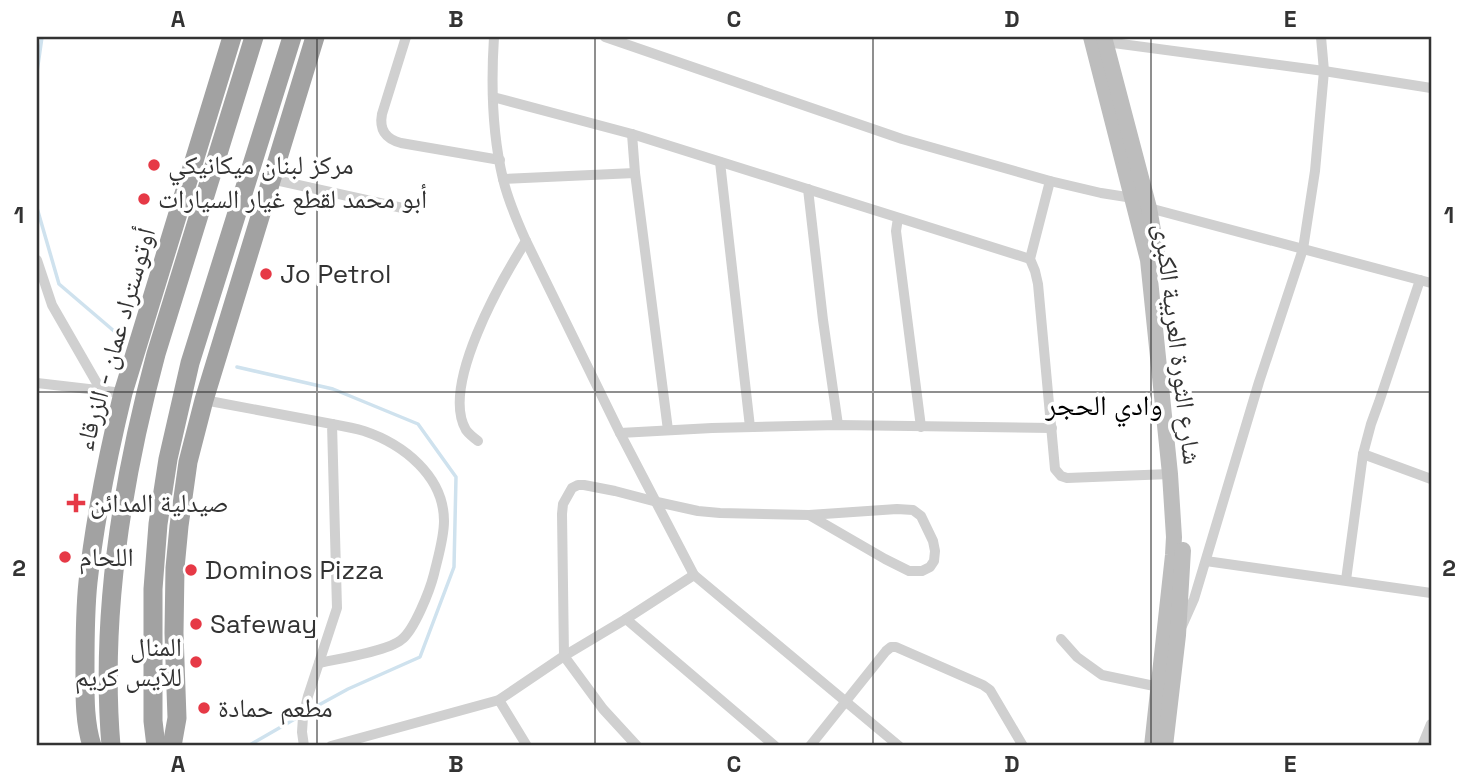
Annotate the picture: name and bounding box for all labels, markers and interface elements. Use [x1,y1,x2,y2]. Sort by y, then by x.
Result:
text: A [171,4,186,34]
text: B [448,4,464,34]
text: C [727,4,741,34]
text: D [1004,4,1020,34]
text: E [1284,4,1296,34]
place label: مركز لبنان ميكانيكي [168,148,354,186]
marker: مركز لبنان ميكانيكي [146,157,162,173]
place label: أبو محمد لقطع غيار السيارات [158,182,427,216]
marker: أبو محمد لقطع غيار السيارات [136,191,152,207]
text: 1 [14,200,24,230]
text: 1 [1444,200,1454,230]
street label: شارع الثورة العربية الكبرى [1146,222,1210,466]
street label: أوتوستراد عمان - الزرقاء [67,224,163,454]
place label: Jo Petrol [280,257,391,291]
marker: Jo Petrol [258,266,274,282]
district label: وادي الحجر [1044,387,1163,428]
place label: صيدلية المدائن [90,486,229,520]
marker: صيدلية المدائن [68,495,84,511]
place label: اللحام [79,540,134,575]
marker: اللحام [57,549,73,565]
text: 2 [12,553,26,583]
place label: Dominos Pizza [205,553,383,587]
text: 2 [1442,553,1456,583]
marker: Dominos Pizza [183,562,199,578]
place label: Safeway [210,607,317,641]
marker: Safeway [188,616,204,632]
place label: المنال للآيس كريم [75,630,182,694]
marker: المنال للآيس كريم [188,654,204,670]
place label: مطعم حمادة [218,691,333,725]
marker: مطعم حمادة [196,700,212,716]
text: A [171,749,186,779]
text: B [448,749,464,779]
text: C [727,749,741,779]
text: D [1004,749,1020,779]
text: E [1284,749,1296,779]

